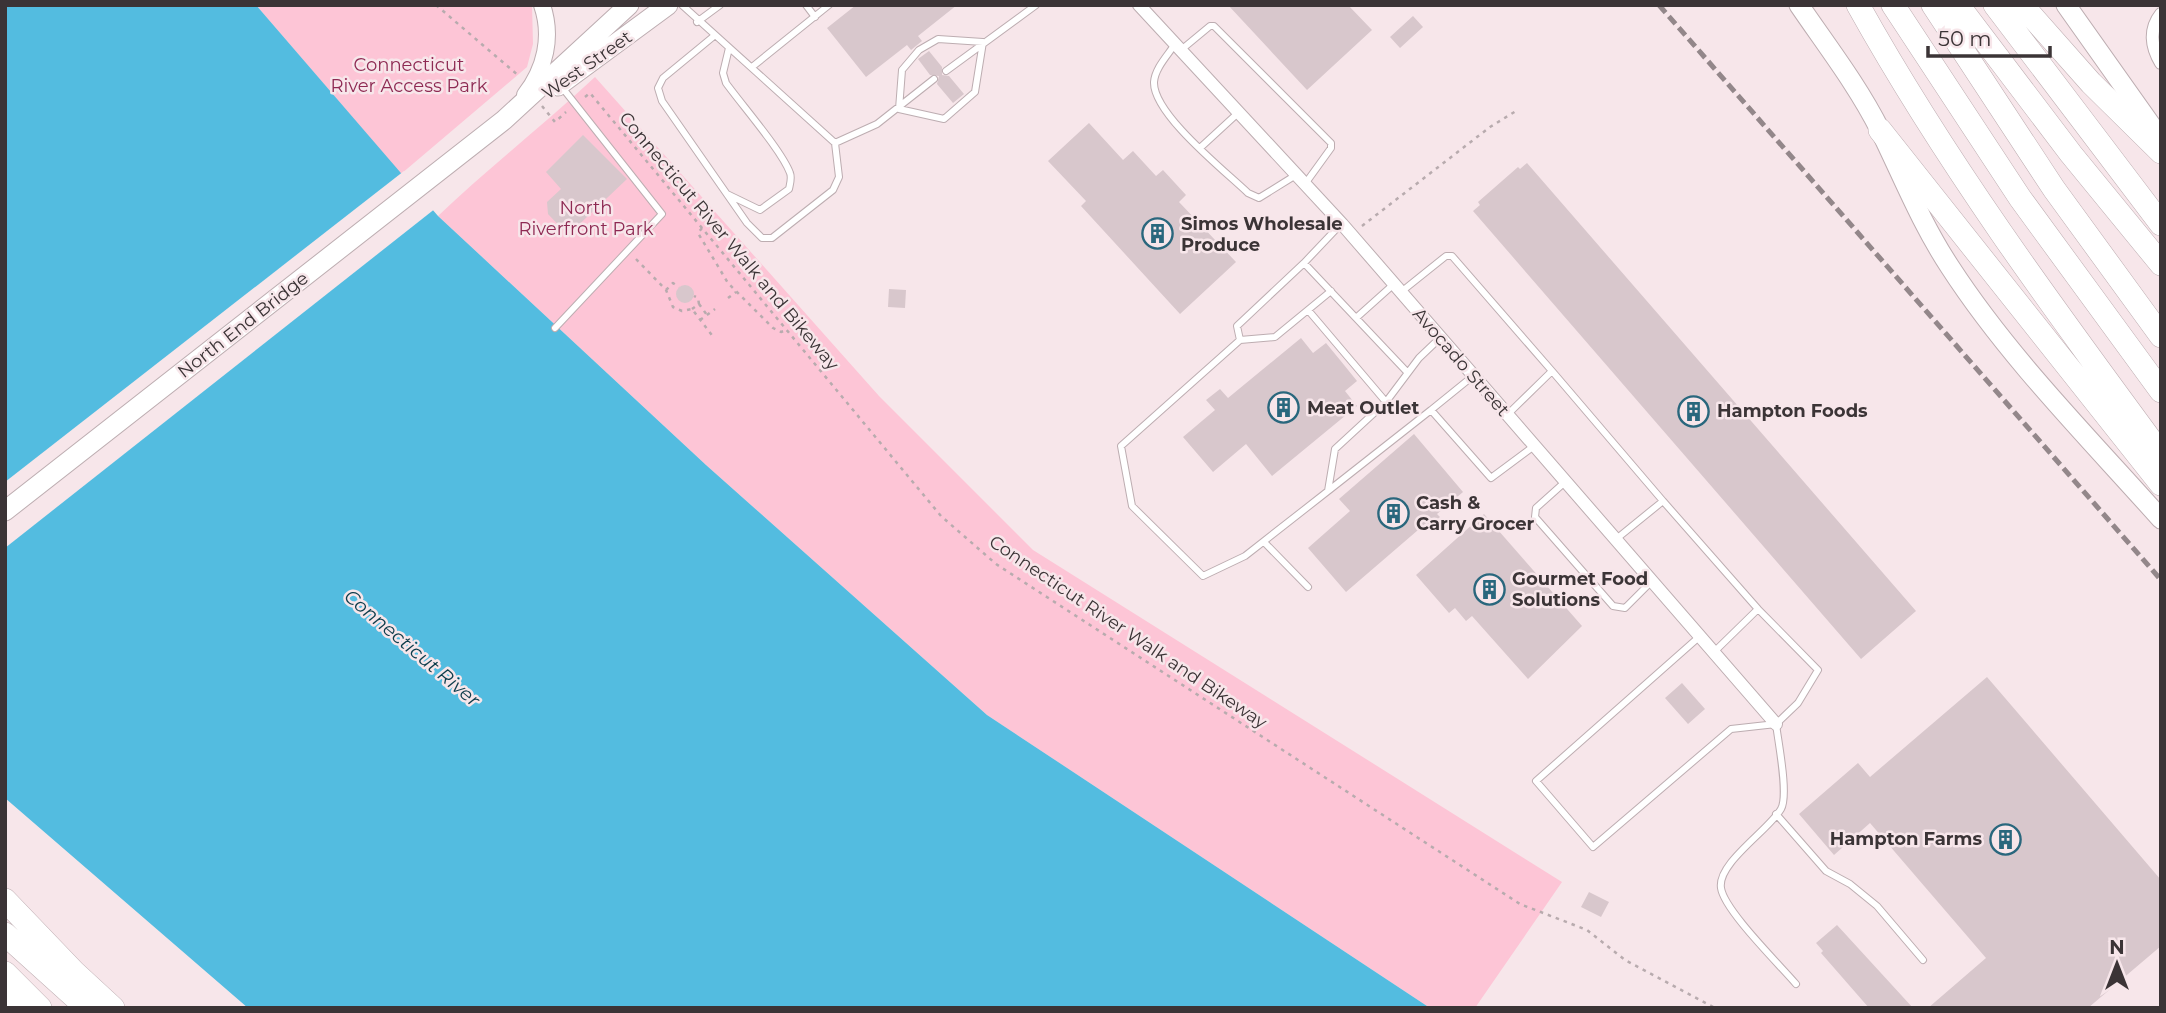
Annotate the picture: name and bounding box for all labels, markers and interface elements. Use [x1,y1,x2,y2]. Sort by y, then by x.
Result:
scale bar [1928,14,2050,58]
street label: West Street [538,26,636,104]
text: 50 m [1938,26,1992,51]
park label: Connecticut River Access Park [330,54,488,97]
street label: Connecticut River Walk and Bikeway [614,107,844,375]
park label: North Riverfront Park [518,197,654,240]
place label: Simos Wholesale Produce [1181,213,1343,256]
building icon: Simos Wholesale Produce [1141,217,1175,251]
street label: North End Bridge [173,267,313,383]
street label: Avocado Street [1408,303,1514,421]
building icon: Meat Outlet [1267,391,1301,425]
building icon: Hampton Foods [1677,394,1711,428]
place label: Meat Outlet [1307,397,1419,419]
place label: Hampton Foods [1717,400,1868,422]
place label: Cash & Carry Grocer [1416,492,1535,535]
building icon: Cash & Carry Grocer [1376,496,1410,530]
street label: Connecticut River Walk and Bikeway [985,531,1271,734]
place label: Gourmet Food Solutions [1512,568,1648,611]
building icon: Gourmet Food Solutions [1472,572,1506,606]
water label: Connecticut River [339,585,485,712]
building icon: Hampton Farms [1988,822,2022,856]
place label: Hampton Farms [1830,828,1982,850]
north arrow [2082,929,2152,999]
text: N [2109,936,2125,959]

